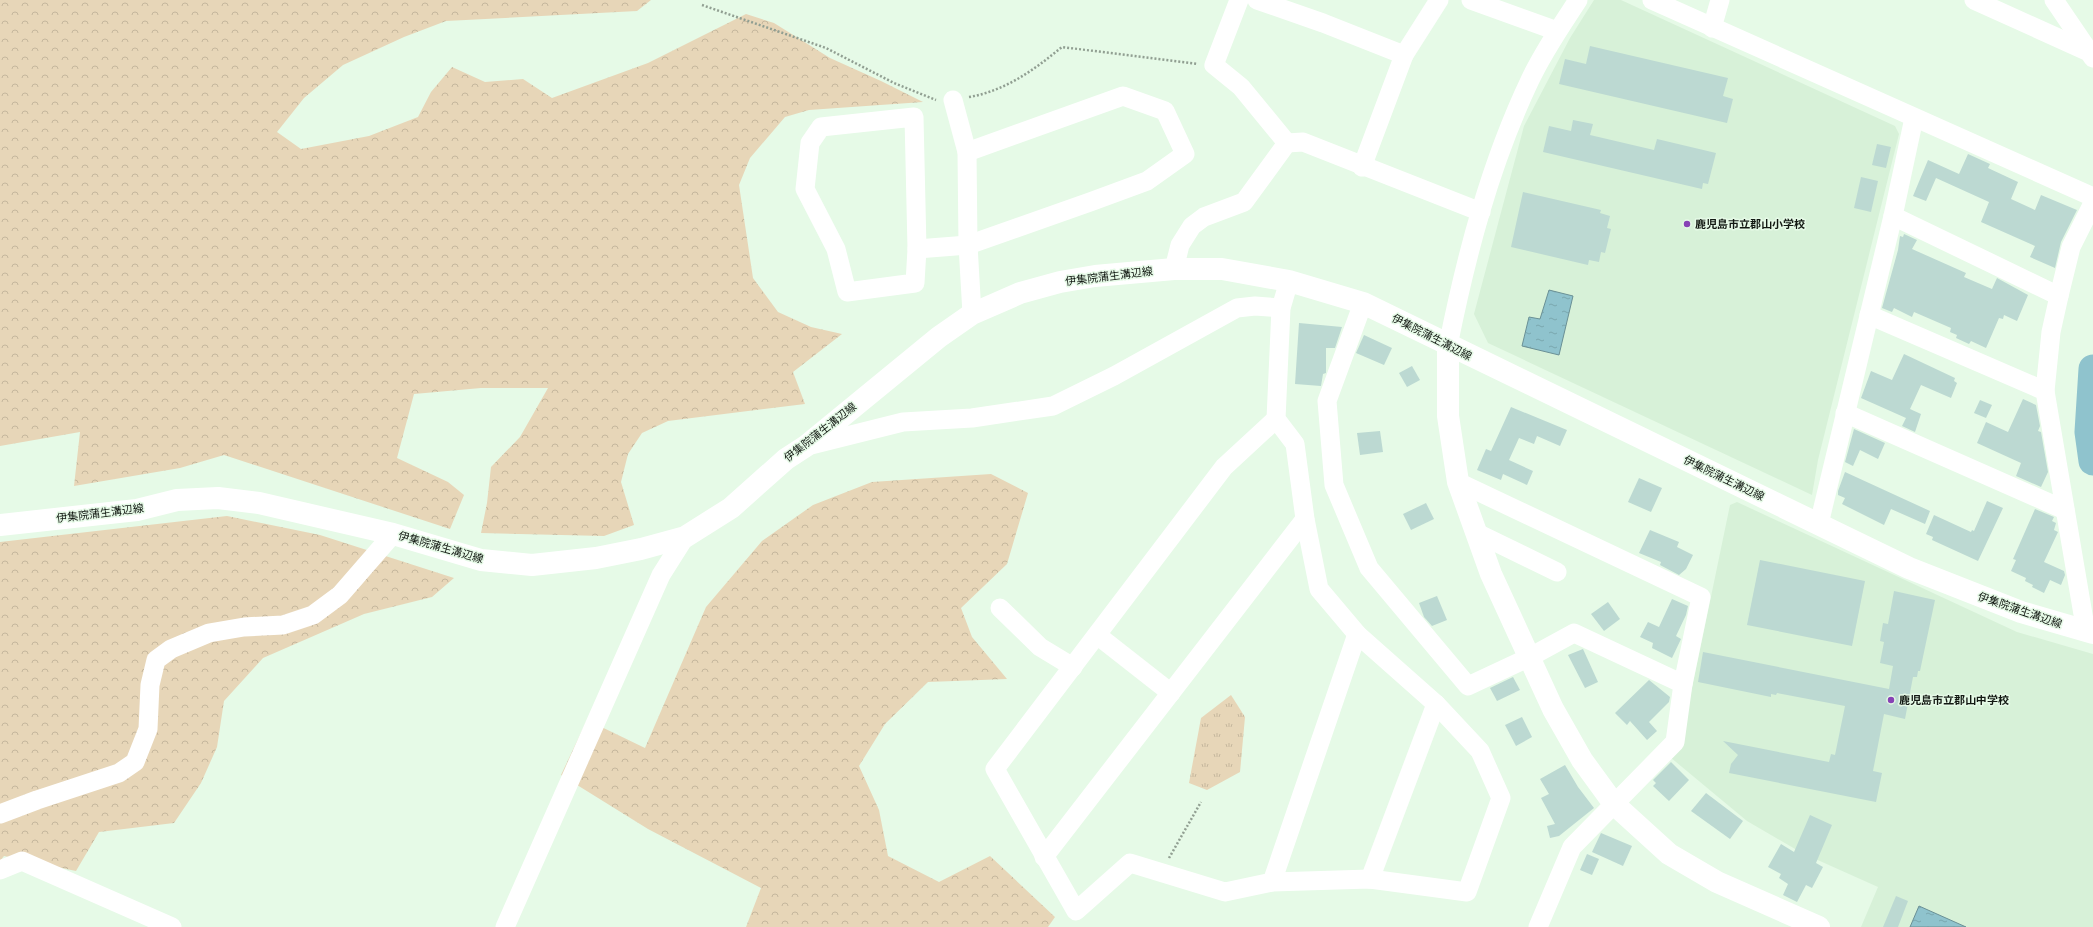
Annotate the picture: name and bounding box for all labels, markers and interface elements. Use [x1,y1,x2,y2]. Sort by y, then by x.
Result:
place label: 鹿児島市立郡山小学校 [1695,217,1805,231]
marker: 鹿児島市立郡山小学校 [1682,219,1692,229]
street label: 伊集院蒲生溝辺線 [1064,264,1154,288]
street label: 伊集院蒲生溝辺線 [1390,311,1474,363]
street label: 伊集院蒲生溝辺線 [781,399,859,465]
street label: 伊集院蒲生溝辺線 [1681,452,1767,504]
street label: 伊集院蒲生溝辺線 [55,501,145,525]
street label: 伊集院蒲生溝辺線 [397,528,485,566]
street label: 伊集院蒲生溝辺線 [1976,589,2064,631]
place label: 鹿児島市立郡山中学校 [1899,693,2009,707]
marker: 鹿児島市立郡山中学校 [1886,695,1896,705]

